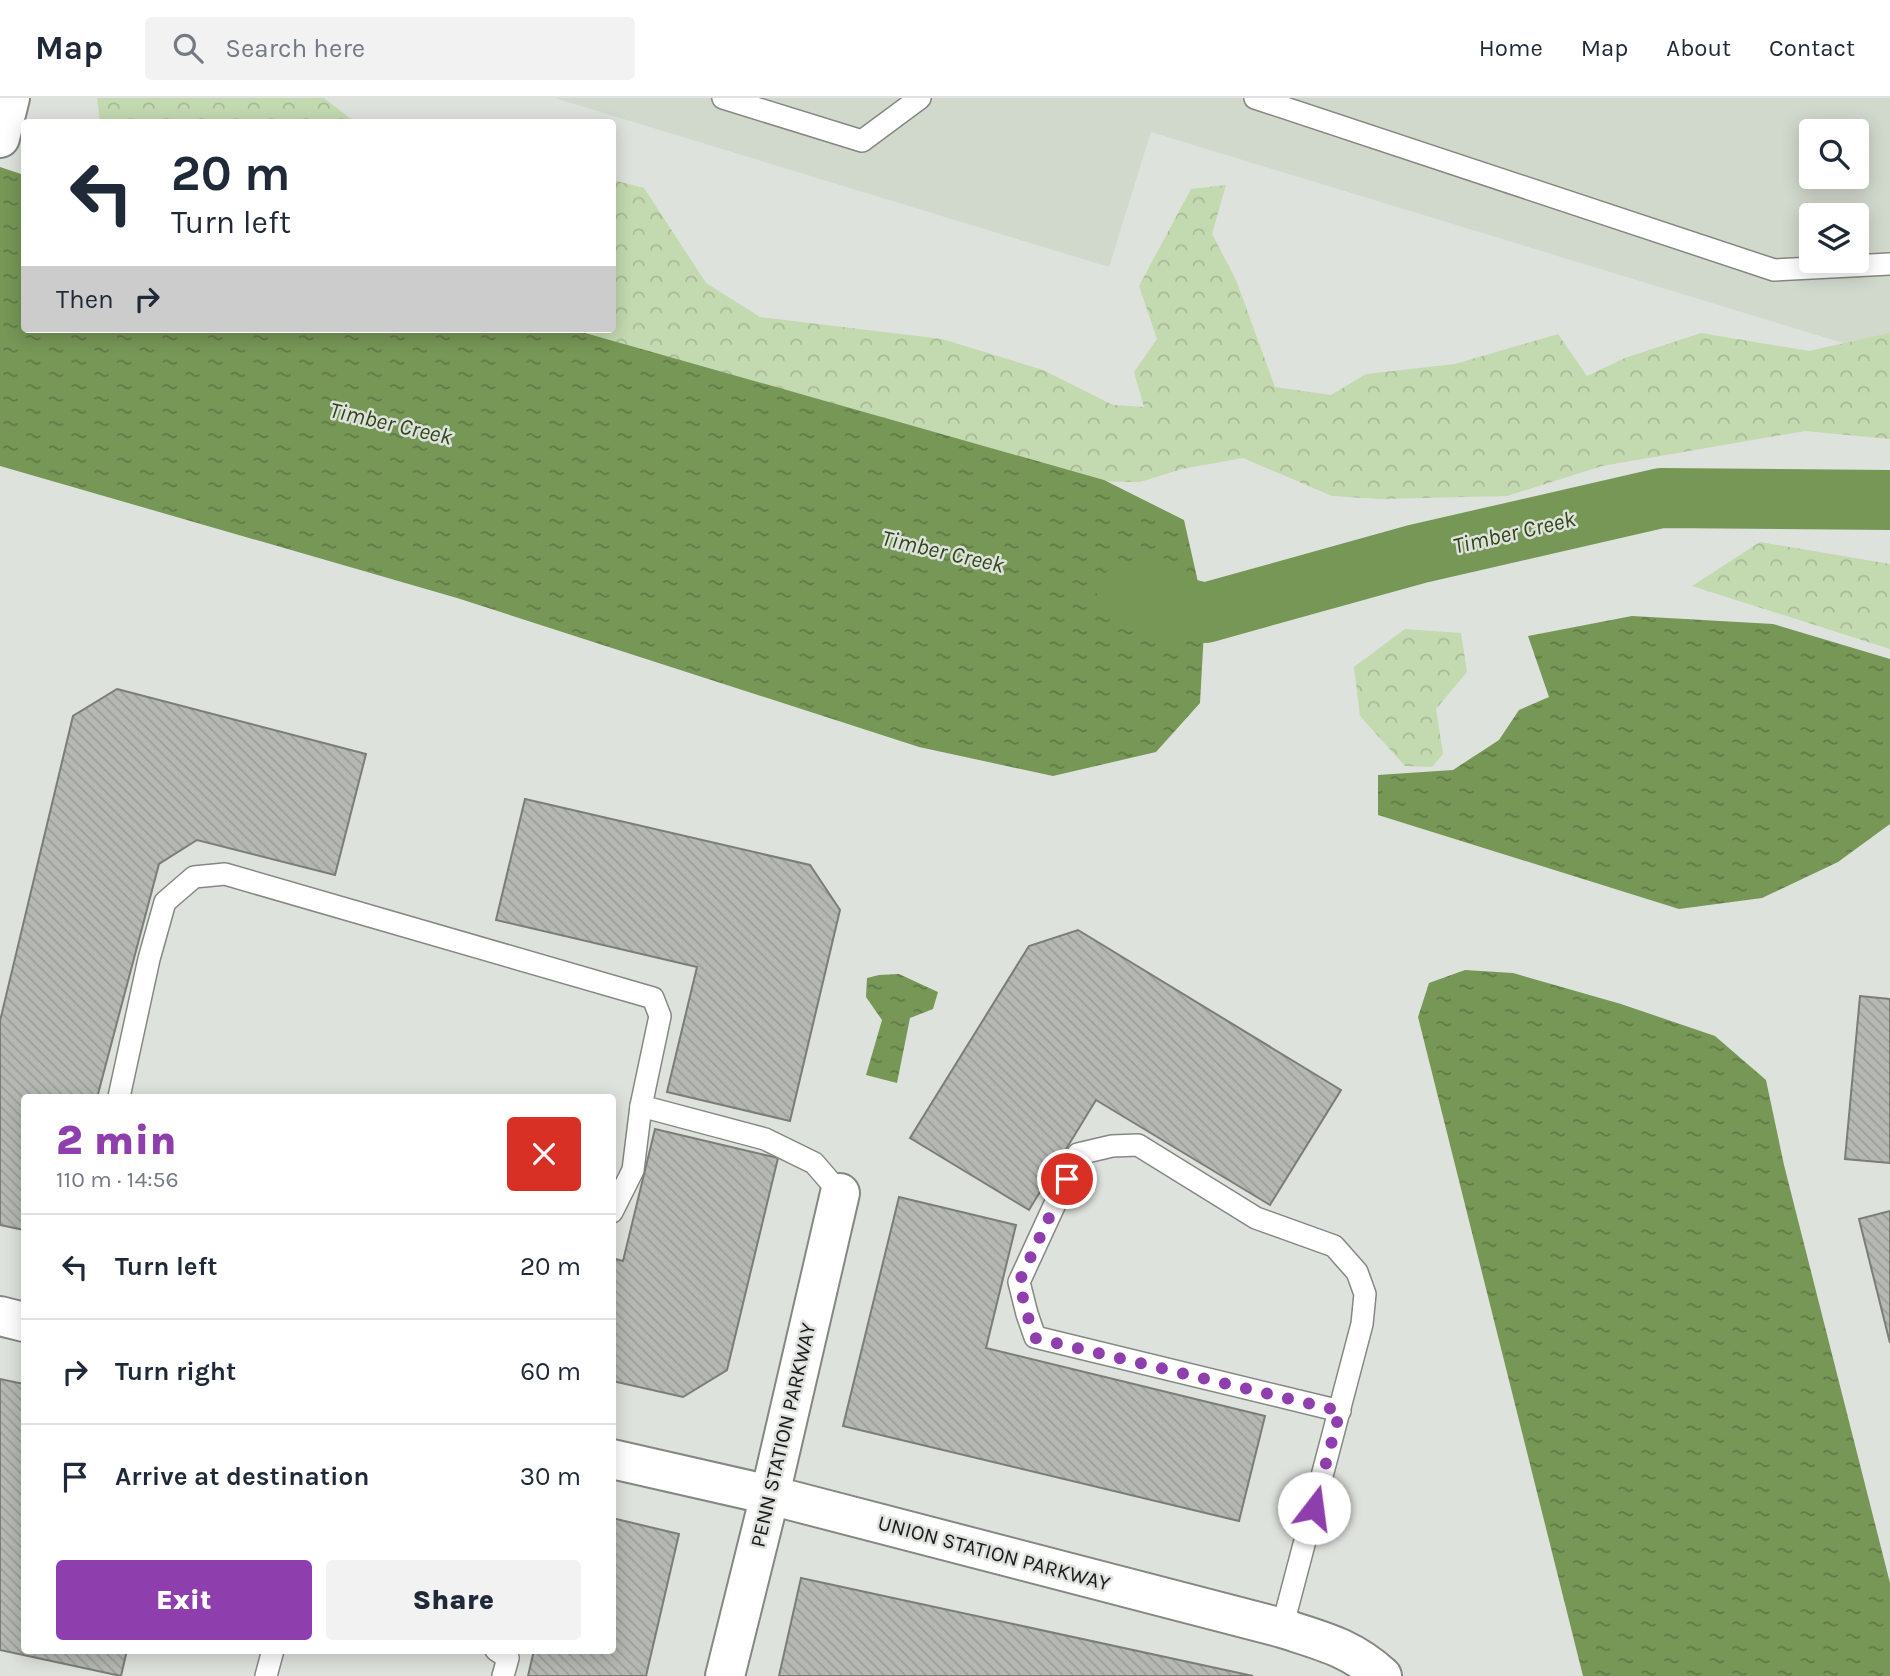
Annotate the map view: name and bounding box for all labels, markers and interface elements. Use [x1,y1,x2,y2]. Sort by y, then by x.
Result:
search box [145,17,635,80]
text: Map [35,29,103,67]
icon: search [169,29,207,67]
text: Search here [225,33,365,64]
text: Home [1479,34,1543,62]
text: Map [1581,34,1628,62]
text: About [1666,34,1731,62]
text: Contact [1769,34,1855,62]
map controls [1799,119,1869,273]
button: search [1799,119,1869,189]
text: 20 m [171,145,291,202]
icon: left [56,147,147,238]
button: layers [1799,203,1869,273]
text: Turn left [171,204,291,241]
icon: right [128,280,166,318]
text: Then [56,284,114,315]
water label: Timber Creek [327,396,455,451]
water label: Timber Creek [1450,505,1578,560]
water label: Timber Creek [879,524,1007,579]
text: 2 min [56,1115,176,1165]
button: close [507,1117,581,1191]
pin [1037,1149,1097,1209]
icon: arrive [1048,1160,1086,1198]
text: 110 m · 14:56 [56,1166,179,1193]
icon: left [56,1248,94,1286]
text: Turn left [115,1251,217,1282]
text: 20 m [520,1251,581,1282]
street label: PENN STATION PARKWAY [745,1320,821,1550]
icon: right [56,1353,94,1391]
text: Turn right [115,1356,236,1387]
text: 60 m [520,1356,581,1387]
icon: arrive [56,1458,94,1496]
text: Arrive at destination [115,1461,369,1492]
text: 30 m [520,1461,581,1492]
position arrow [1277,1471,1351,1545]
street label: UNION STATION PARKWAY [875,1510,1113,1596]
button: Exit [56,1560,312,1640]
button: Share [326,1560,581,1640]

